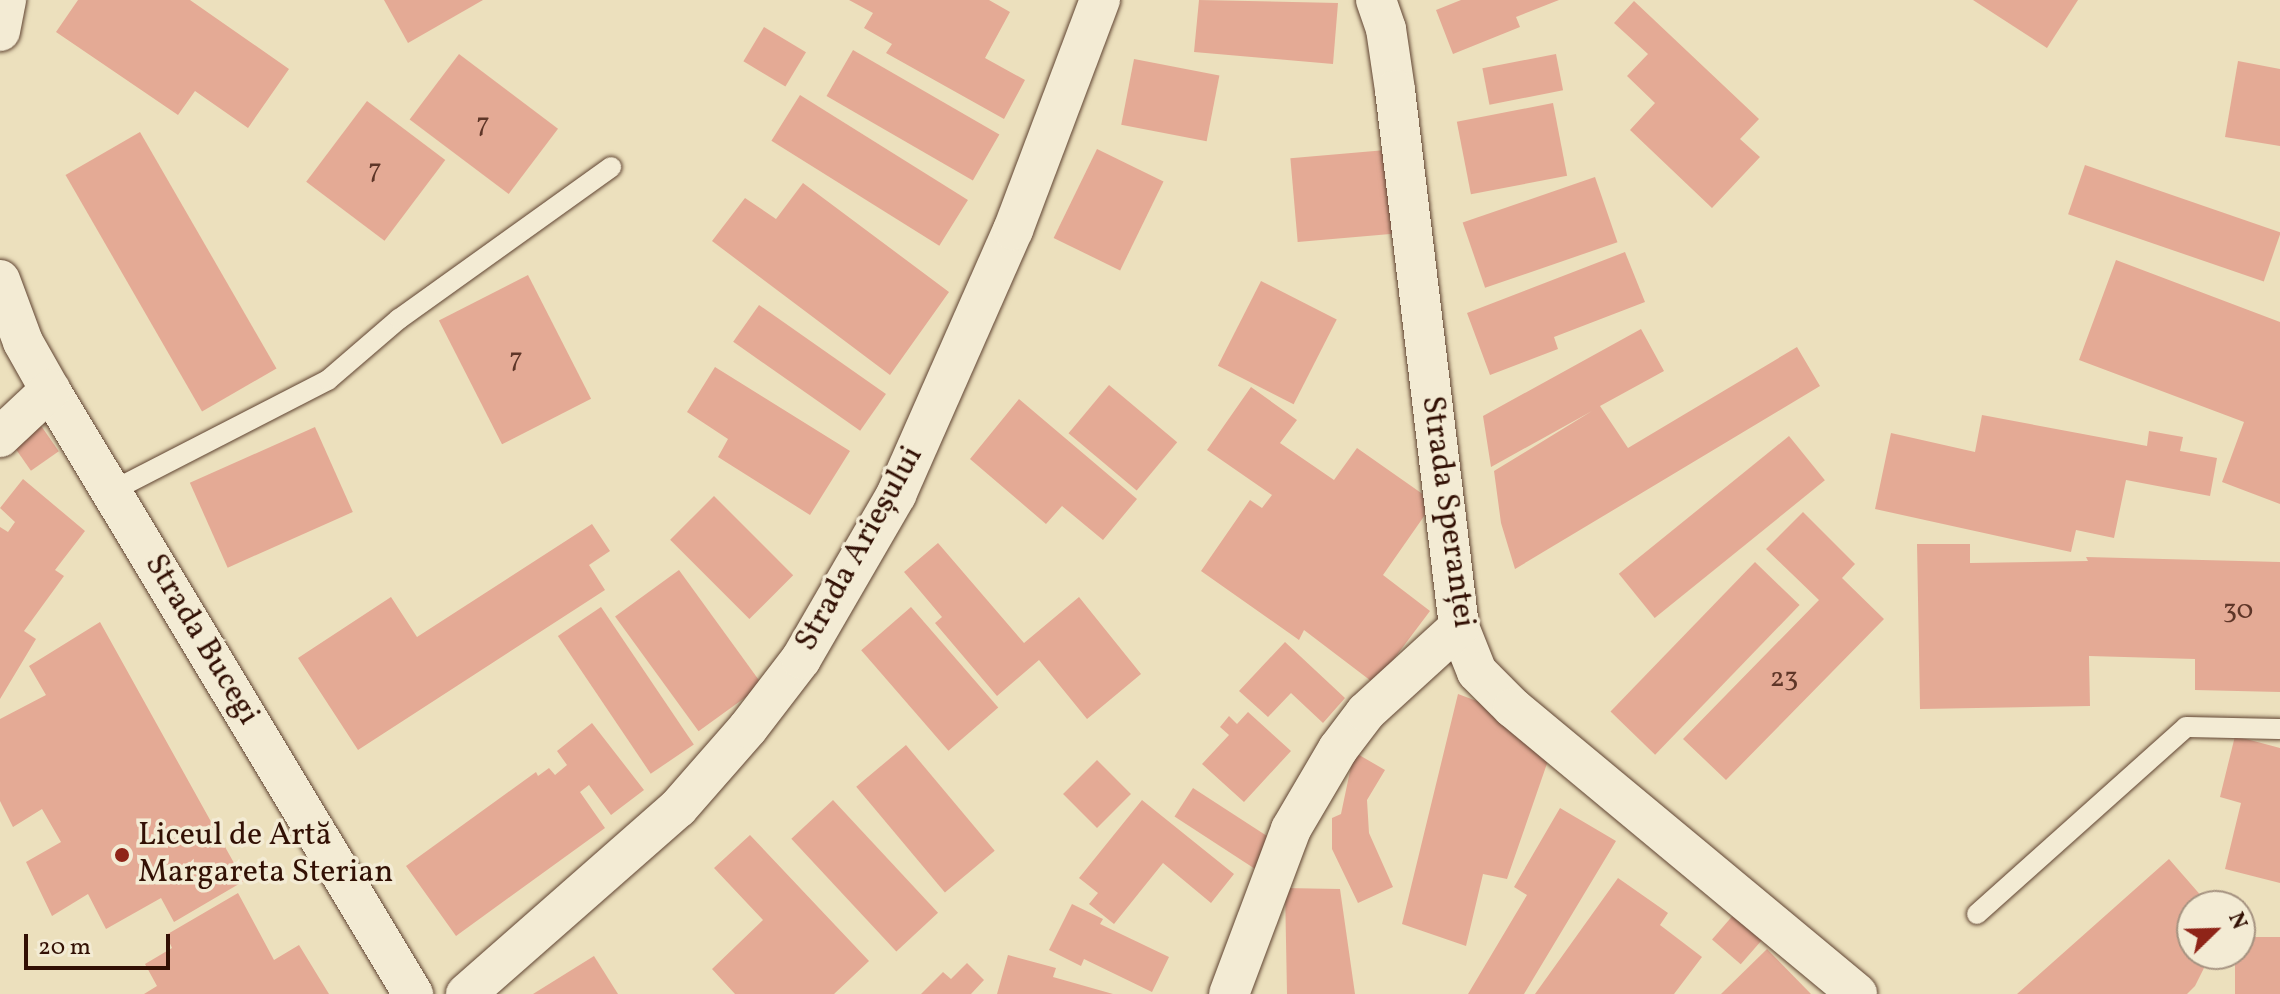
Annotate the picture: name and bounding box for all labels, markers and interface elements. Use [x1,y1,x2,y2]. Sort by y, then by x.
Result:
house number: 7 [476,107,490,141]
house number: 7 [368,153,382,187]
house number: 7 [509,342,523,376]
street label: Strada Speranței [1412,393,1482,631]
street label: Strada Arieșului [788,440,932,658]
street label: Strada Bucegi [135,548,267,732]
house number: 30 [2223,594,2253,628]
house number: 23 [1770,662,1798,696]
place label: Liceul de Artă Margareta Sterian [138,818,393,893]
marker: Liceul de Artă Margareta Sterian [113,846,131,864]
north arrow [2176,890,2256,970]
text: N [2219,908,2254,935]
scale bar [28,918,174,968]
text: 20 m [38,931,91,965]

